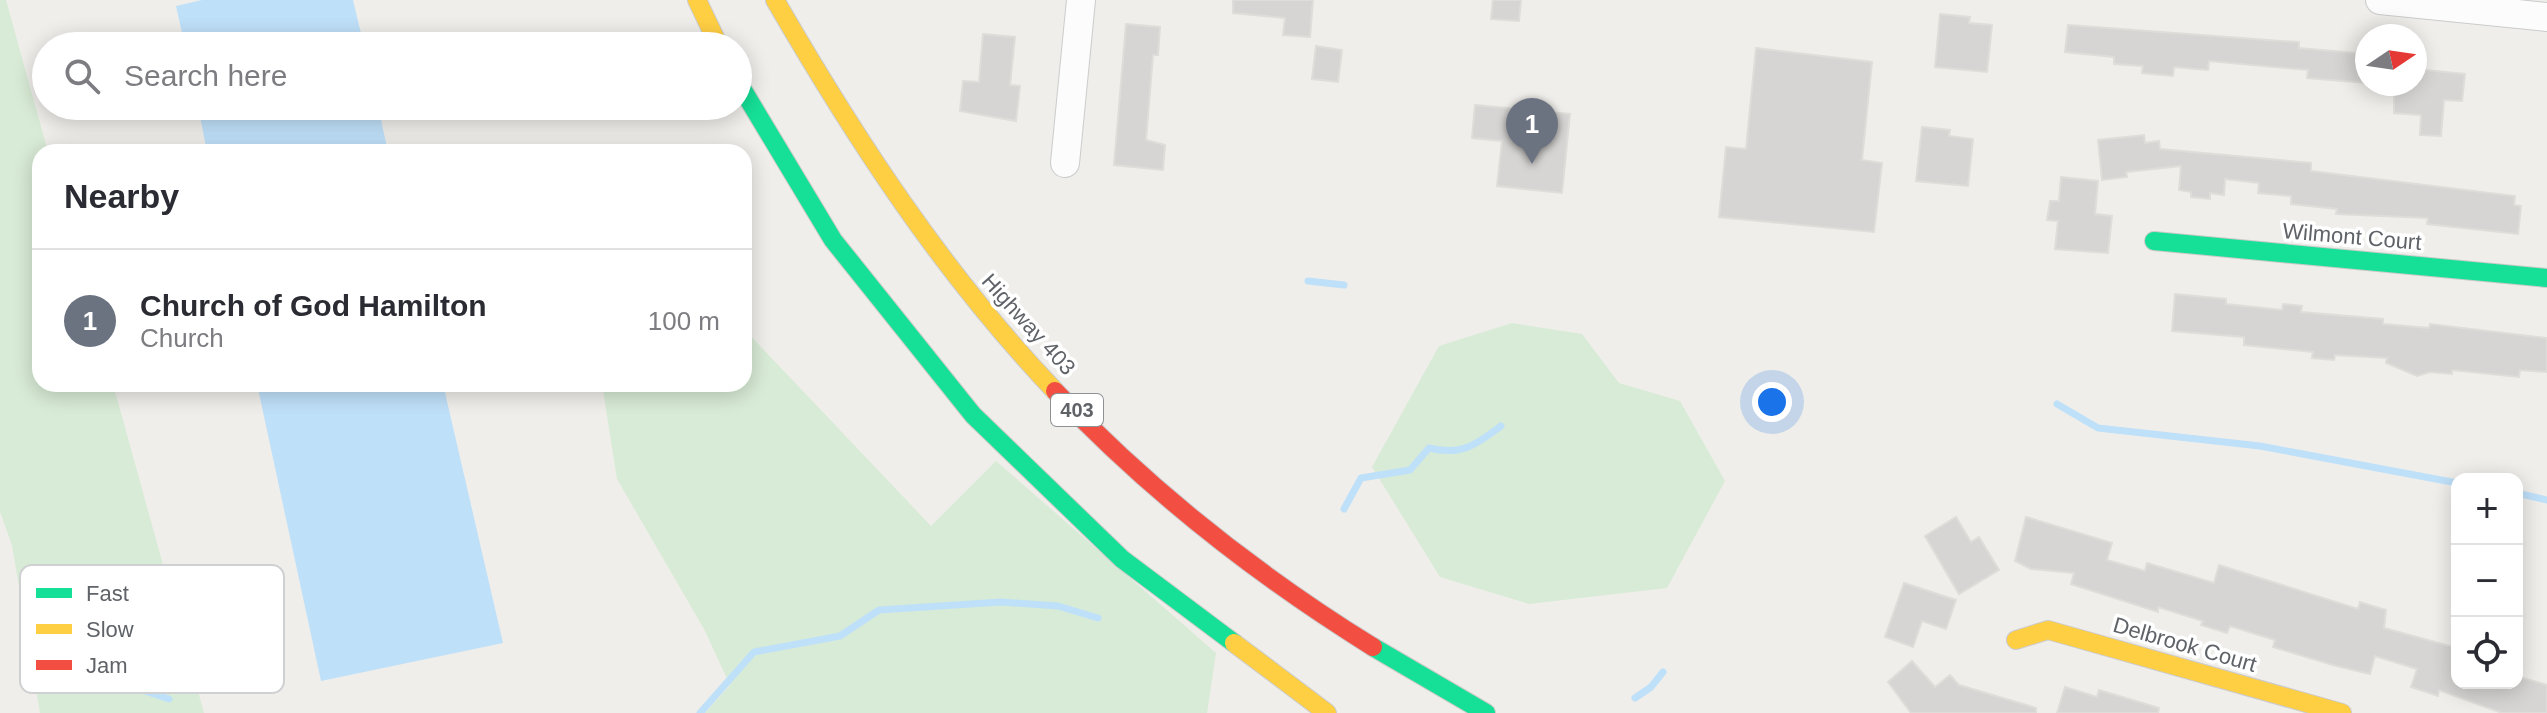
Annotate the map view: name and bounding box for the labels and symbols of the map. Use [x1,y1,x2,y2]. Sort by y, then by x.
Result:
north arrow [2355,24,2427,96]
pin: 1 [1506,98,1558,164]
street label: Wilmont Court [2281,218,2422,255]
street label: Highway 403 [977,269,1080,380]
your location [1752,382,1792,422]
road number: 403 [1051,394,1103,426]
legend [20,565,284,693]
text: Fast [86,581,129,606]
street label: Delbrook Court [2110,612,2259,677]
text: Slow [86,617,134,642]
text: Jam [86,653,128,678]

